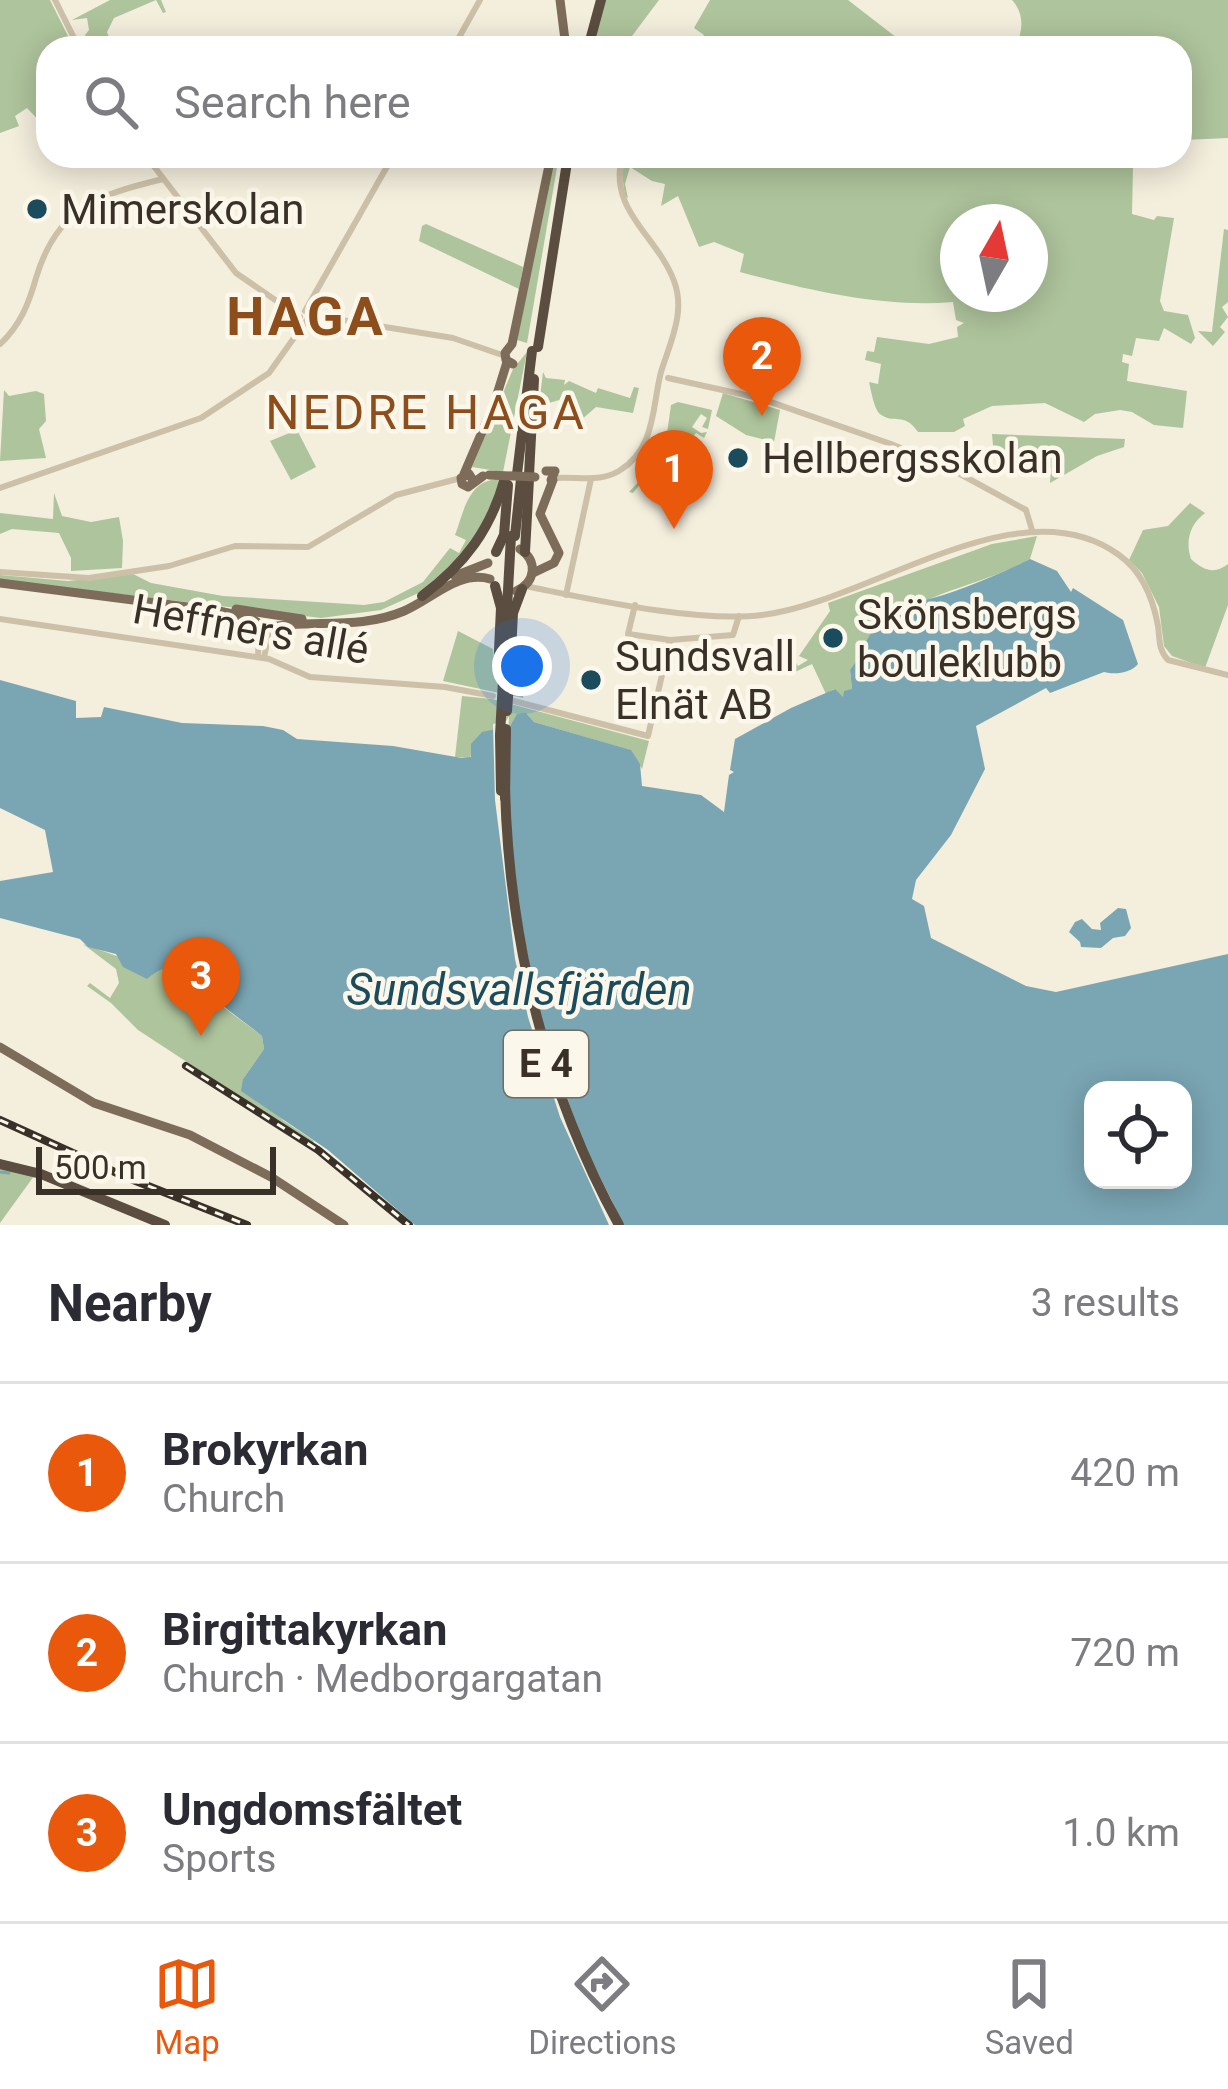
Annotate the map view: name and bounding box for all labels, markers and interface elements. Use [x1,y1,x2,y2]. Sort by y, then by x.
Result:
search box [36,36,1192,168]
icon: search [78,69,144,135]
text: Search here [174,76,411,129]
place label: Mimerskolan [61,185,304,234]
marker: Mimerskolan [24,196,50,222]
north arrow [940,204,1048,312]
district label: HAGA [226,285,386,348]
pin: 2 [723,317,801,416]
district label: NEDRE HAGA [265,384,587,441]
pin: 1 [635,430,713,529]
place label: Hellbergsskolan [762,434,1063,483]
marker: Hellbergsskolan [725,445,751,471]
street label: Heffners allé [129,584,373,674]
place label: Skönsbergs bouleklubb [857,590,1077,687]
marker: Skönsbergs bouleklubb [820,625,846,651]
place label: Sundsvall Elnät AB [615,632,795,729]
your location [492,636,552,696]
marker: Sundsvall Elnät AB [578,667,604,693]
pin: 3 [162,937,240,1036]
water label: Sundsvallsfjärden [346,963,692,1016]
road number: E 4 [504,1031,588,1097]
map controls [1084,1081,1192,1189]
button: locate [1084,1081,1192,1189]
scale bar [36,1141,276,1194]
text: 500 m [54,1148,147,1187]
text: Nearby [48,1274,212,1333]
text: 3 results [1031,1280,1180,1326]
text: Brokyrkan [162,1423,368,1476]
text: 1 [76,1450,98,1496]
text: 420 m [1070,1450,1180,1496]
text: Church [162,1476,285,1522]
text: Birgittakyrkan [162,1603,447,1656]
text: 2 [76,1630,98,1676]
text: 720 m [1070,1630,1180,1676]
text: Church · Medborgargatan [162,1656,603,1702]
text: Ungdomsfältet [162,1783,462,1836]
text: 3 [76,1810,98,1856]
text: 1.0 km [1062,1810,1180,1856]
text: Sports [162,1836,276,1882]
tab: Map [154,1951,220,2062]
tab: Directions [528,1951,677,2062]
tab: Saved [985,1951,1074,2062]

